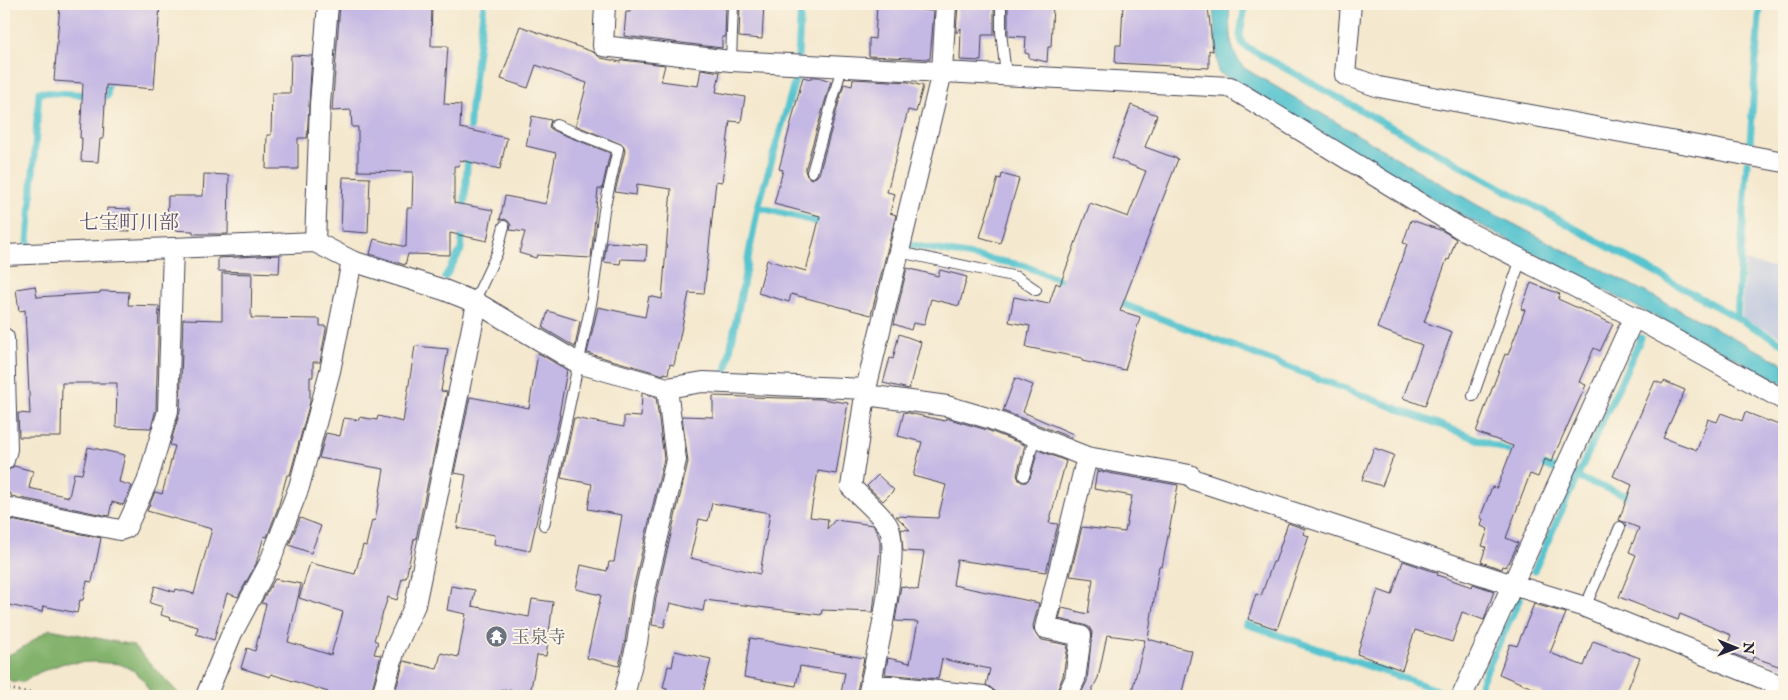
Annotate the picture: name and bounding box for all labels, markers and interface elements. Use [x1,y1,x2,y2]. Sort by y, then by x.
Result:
district label: 七宝町川部 [79,211,179,236]
north arrow [1710,622,1760,672]
temple icon: 玉泉寺 [484,625,508,649]
place label: 玉泉寺 [512,627,566,650]
text: N [1739,641,1757,654]

